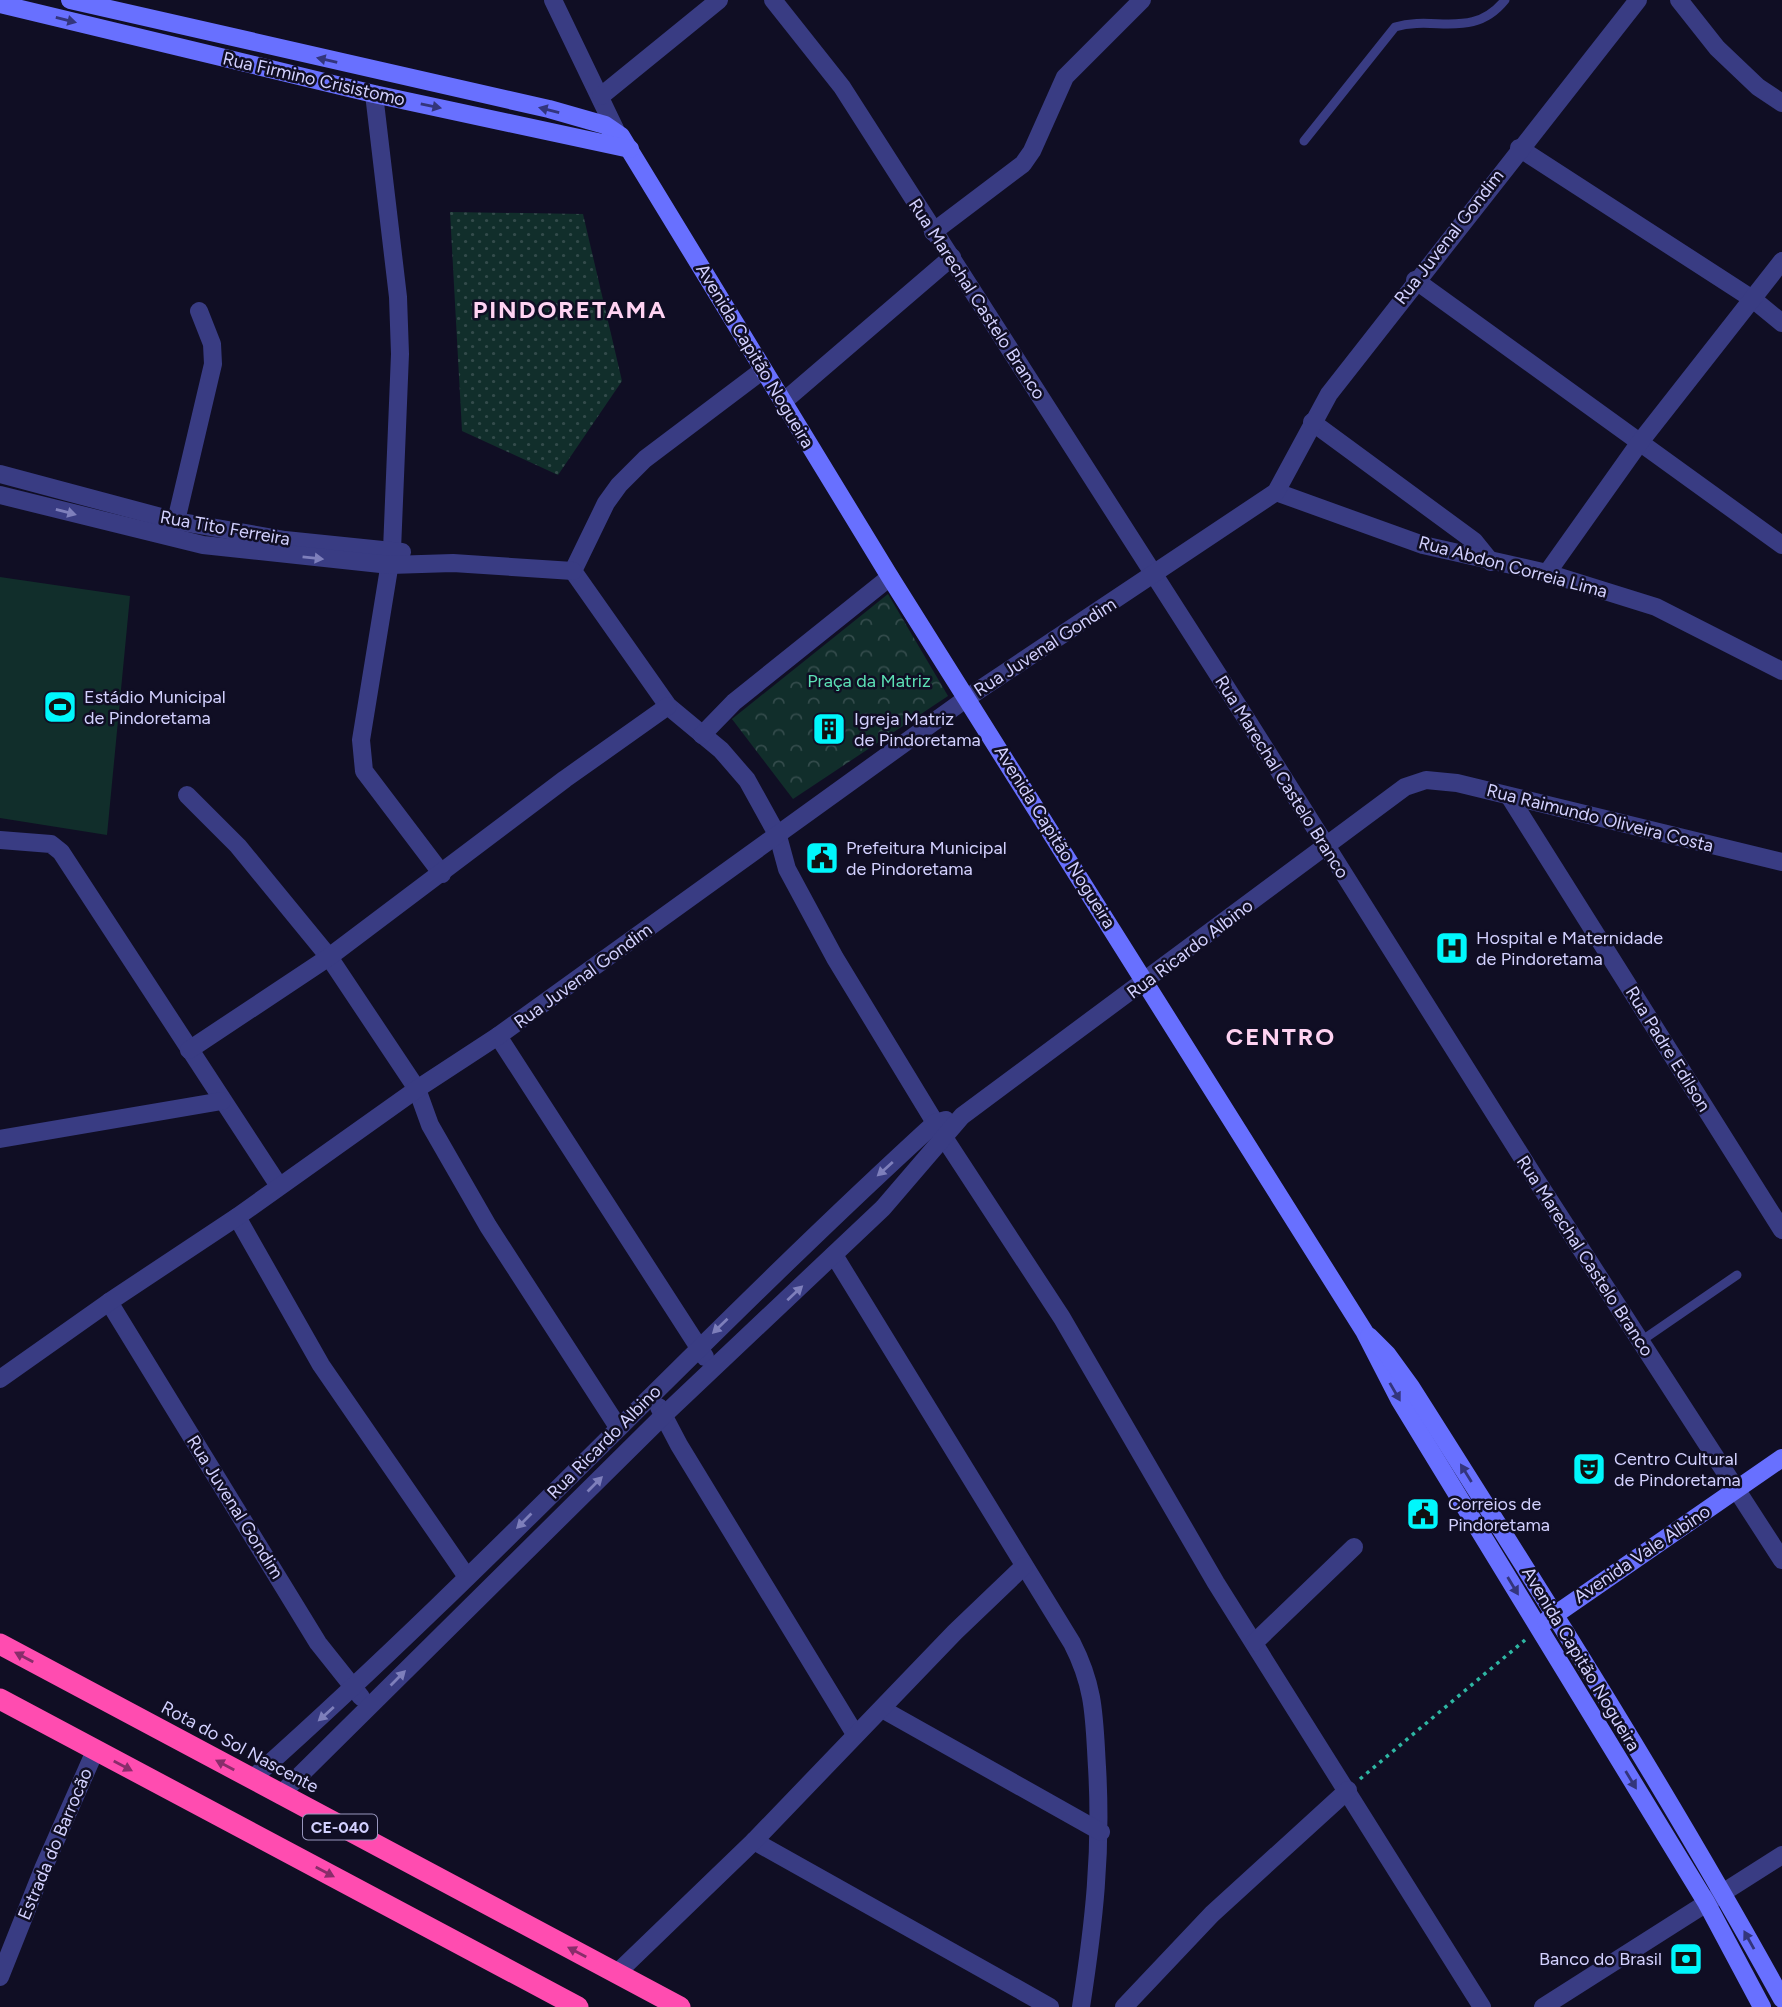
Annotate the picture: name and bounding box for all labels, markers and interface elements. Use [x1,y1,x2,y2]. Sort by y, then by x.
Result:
one-way arrow [55,15,77,26]
street label: Rua Firmino Crisistomo [221,47,407,111]
one-way arrow [316,54,338,65]
one-way arrow [420,101,442,112]
one-way arrow [538,104,560,115]
street label: Rua Juvenal Gondim [1390,165,1508,309]
street label: Rua Marechal Castelo Branco [904,194,1050,404]
street label: Avenida Capitão Nogueira [691,260,819,452]
district label: PINDORETAMA [473,295,667,324]
street label: Rua Tito Ferreira [158,506,292,550]
one-way arrow [56,508,77,518]
street label: Rua Abdon Correia Lima [1416,531,1610,603]
one-way arrow [302,553,324,564]
street label: Rua Juvenal Gondim [970,593,1120,701]
park label: Praça da Matriz [807,670,931,692]
street label: Rua Marechal Castelo Branco [1210,671,1354,883]
place label: Estádio Municipal de Pindoretama [84,686,226,729]
sports icon: Estádio Municipal de Pindoretama [41,688,79,726]
place label: Igreja Matriz de Pindoretama [854,708,981,751]
building icon: Igreja Matriz de Pindoretama [810,710,848,748]
street label: Avenida Capitão Nogueira [990,742,1120,932]
street label: Rua Raimundo Oliveira Costa [1484,779,1716,857]
place label: Prefeitura Municipal de Pindoretama [846,837,1007,880]
public building icon: Prefeitura Municipal de Pindoretama [803,839,841,877]
street label: Rua Ricardo Albino [1123,894,1257,1004]
street label: Rua Juvenal Gondim [510,919,656,1033]
place label: Hospital e Maternidade de Pindoretama [1476,927,1663,970]
hospital icon: Hospital e Maternidade de Pindoretama [1433,929,1471,967]
street label: Rua Padre Edilson [1621,982,1715,1116]
district label: CENTRO [1226,1022,1336,1051]
street label: Rua Marechal Castelo Branco [1512,1151,1658,1361]
one-way arrow [877,1161,894,1177]
one-way arrow [786,1285,803,1301]
one-way arrow [712,1318,729,1334]
street label: Rua Ricardo Albino [542,1380,666,1504]
one-way arrow [1388,1382,1401,1401]
street label: Rua Juvenal Gondim [182,1431,288,1583]
place label: Centro Cultural de Pindoretama [1614,1448,1741,1491]
theatre icon: Centro Cultural de Pindoretama [1570,1450,1608,1488]
one-way arrow [1459,1463,1472,1483]
one-way arrow [586,1475,603,1492]
place label: Correios de Pindoretama [1448,1493,1550,1536]
public building icon: Correios de Pindoretama [1404,1495,1442,1533]
street label: Avenida Vale Albino [1570,1500,1714,1608]
one-way arrow [515,1512,532,1529]
street label: Avenida Capitão Nogueira [1517,1563,1645,1755]
one-way arrow [1507,1577,1519,1596]
one-way arrow [14,1651,34,1663]
one-way arrow [390,1670,407,1687]
street label: Rota do Sol Nascente [158,1696,323,1798]
one-way arrow [317,1706,334,1721]
one-way arrow [214,1759,234,1771]
one-way arrow [114,1760,134,1772]
street label: Estrada do Barrocão [13,1765,97,1923]
one-way arrow [1625,1771,1638,1790]
road number: CE-040 [303,1814,377,1840]
one-way arrow [315,1867,335,1878]
one-way arrow [1743,1930,1755,1949]
bank icon: Banco do Brasil [1667,1940,1705,1978]
one-way arrow [566,1947,586,1959]
place label: Banco do Brasil [1539,1948,1662,1970]

